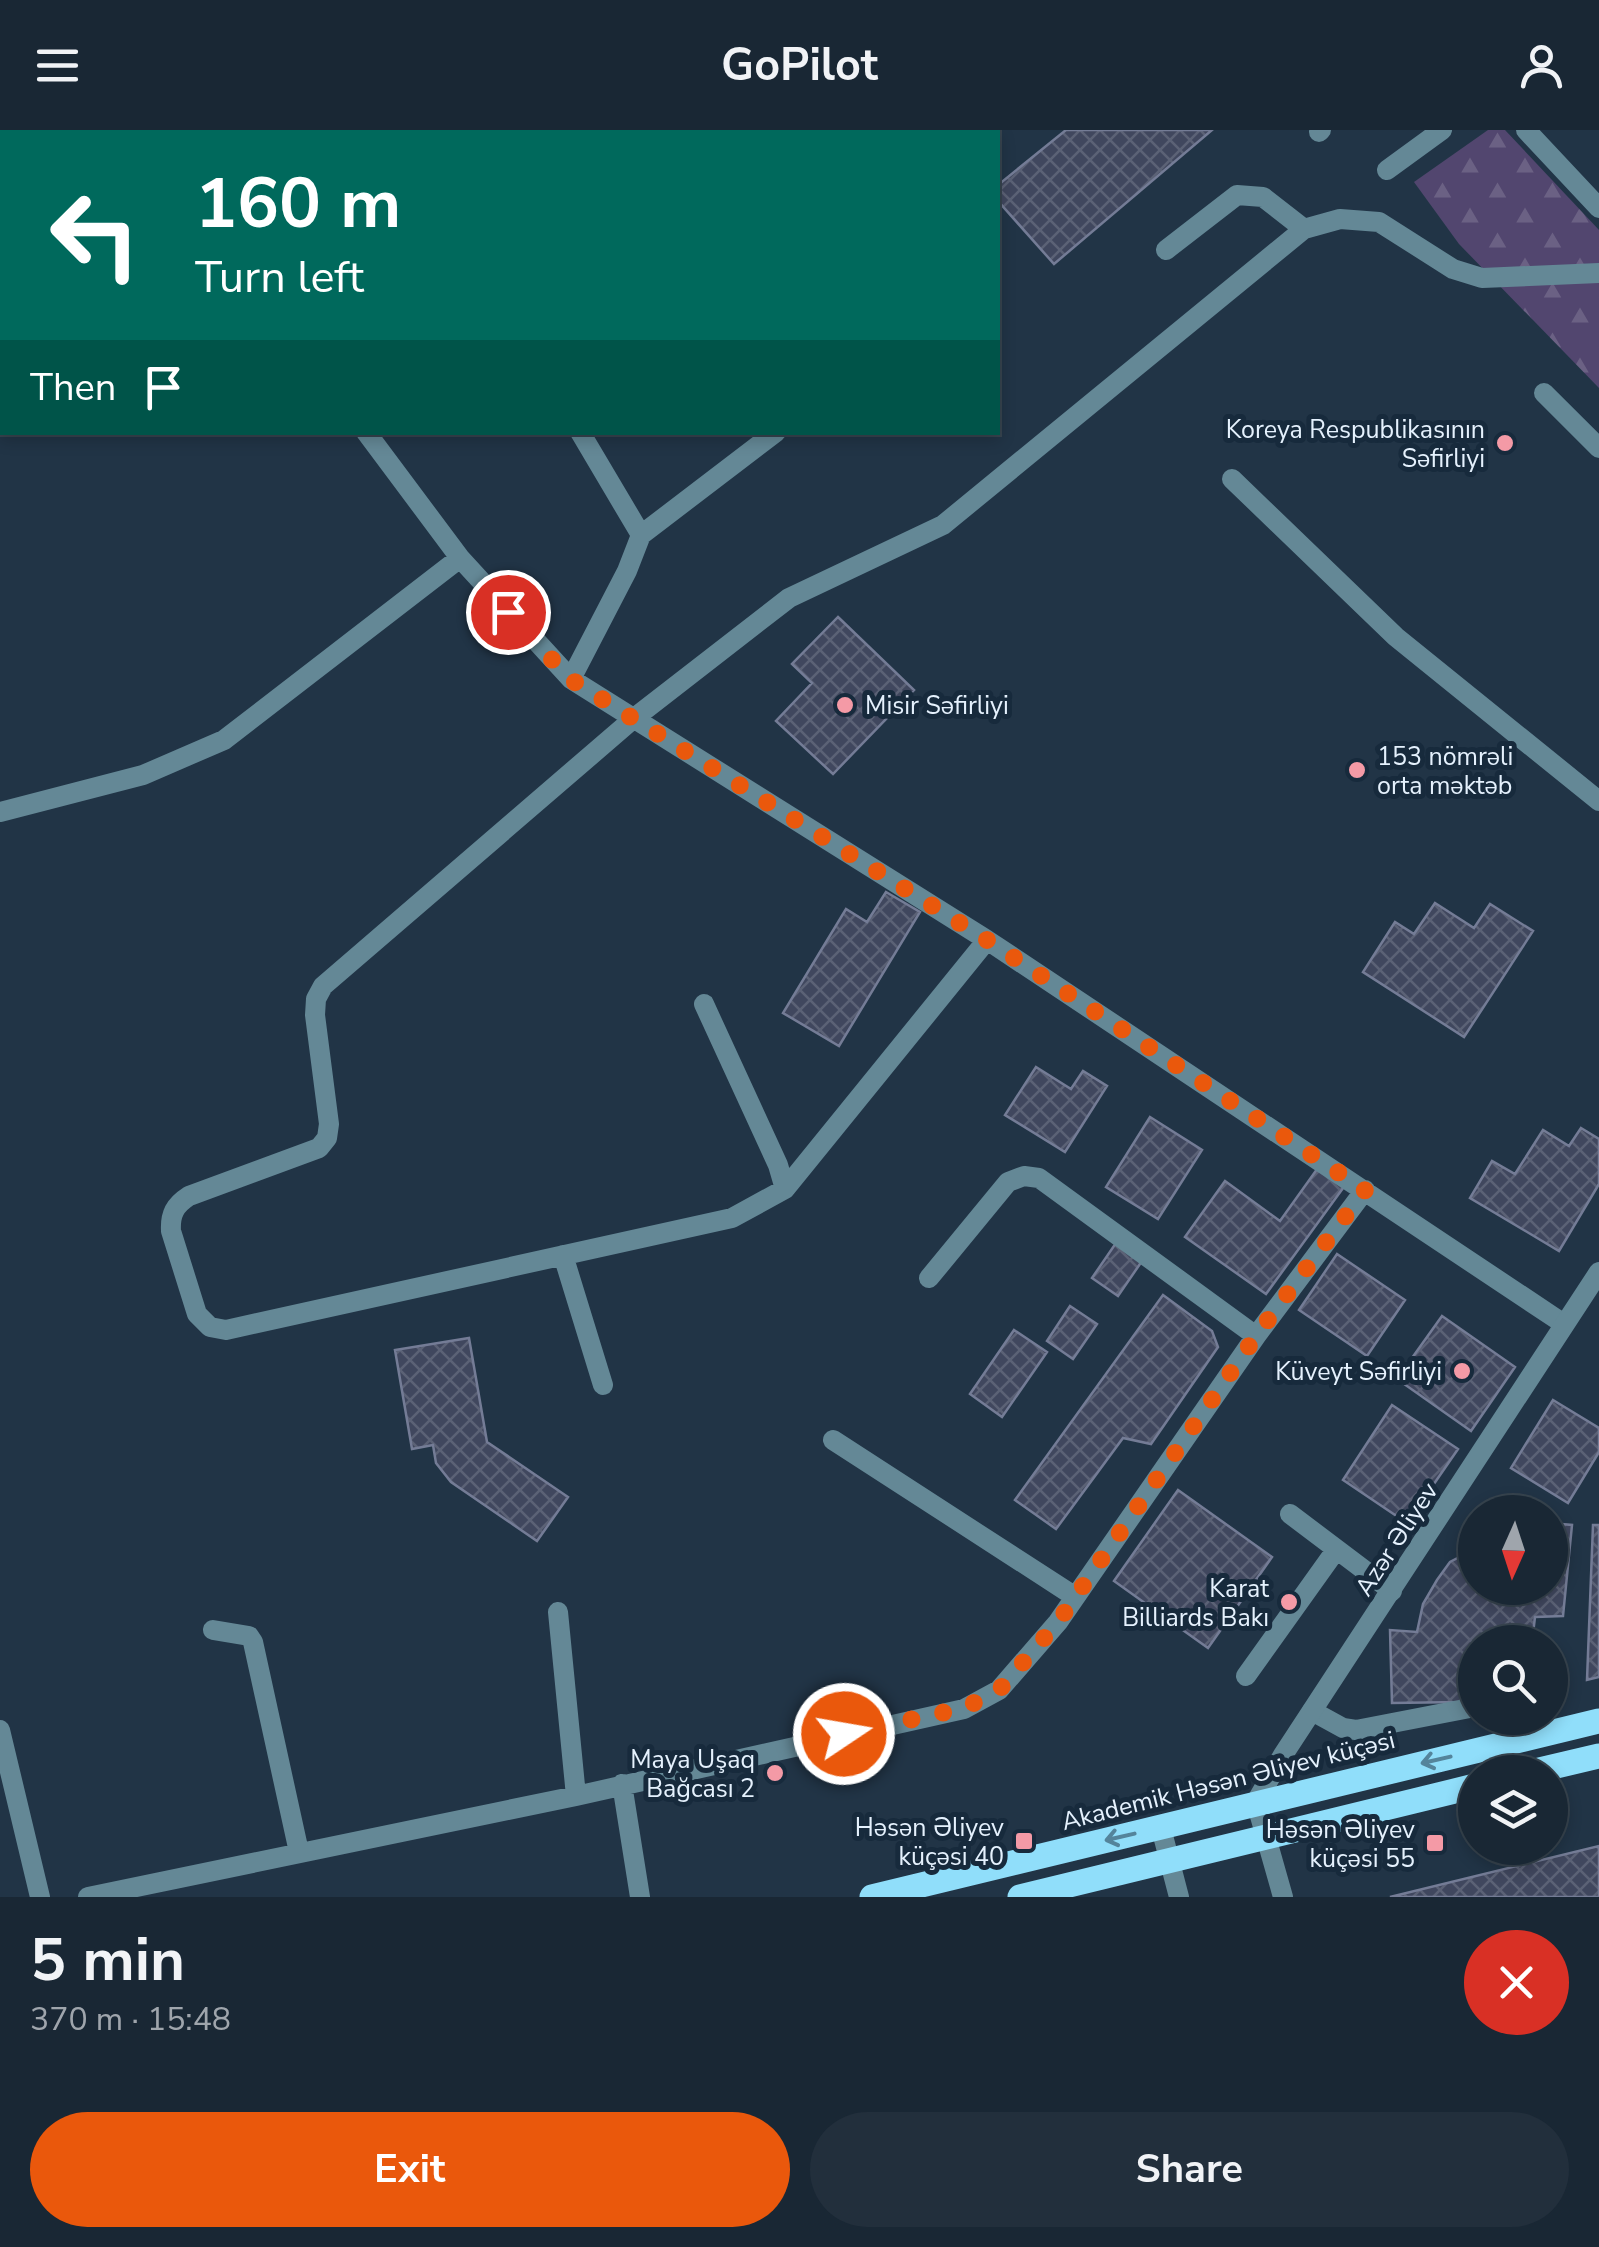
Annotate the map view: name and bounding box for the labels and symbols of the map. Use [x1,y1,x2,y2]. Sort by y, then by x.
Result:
place label: Koreya Respublikasının Səfirliyi [1226,413,1485,476]
marker: Koreya Respublikasının Səfirliyi [1494,432,1516,454]
pin [466,570,551,655]
place label: Misir Səfirliyi [865,689,1009,723]
marker: Misir Səfirliyi [834,694,856,716]
place label: 153 nömrəli orta məktəb [1377,740,1513,803]
marker: 153 nömrəli orta məktəb [1346,759,1368,781]
place label: Küveyt Səfirliyi [1275,1355,1442,1389]
marker: Küveyt Səfirliyi [1451,1360,1473,1382]
street label: Azər Əliyev [1347,1476,1446,1603]
north arrow [1458,1495,1568,1605]
place label: Karat Billiards Bakı [1122,1572,1269,1635]
marker: Karat Billiards Bakı [1278,1591,1300,1613]
position arrow [792,1682,896,1786]
street label: Akademik Həsən Əliyev küçəsi [1058,1723,1399,1839]
place label: Maya Uşaq Bağcası 2 [630,1743,755,1806]
one-way arrow [1421,1752,1453,1770]
marker: Maya Uşaq Bağcası 2 [764,1762,786,1784]
place label: Həsən Əliyev küçəsi 40 [855,1811,1004,1874]
place label: Həsən Əliyev küçəsi 55 [1266,1813,1415,1876]
one-way arrow [1105,1829,1137,1847]
marker: Həsən Əliyev küçəsi 40 [1013,1830,1035,1852]
marker: Həsən Əliyev küçəsi 55 [1424,1832,1446,1854]

